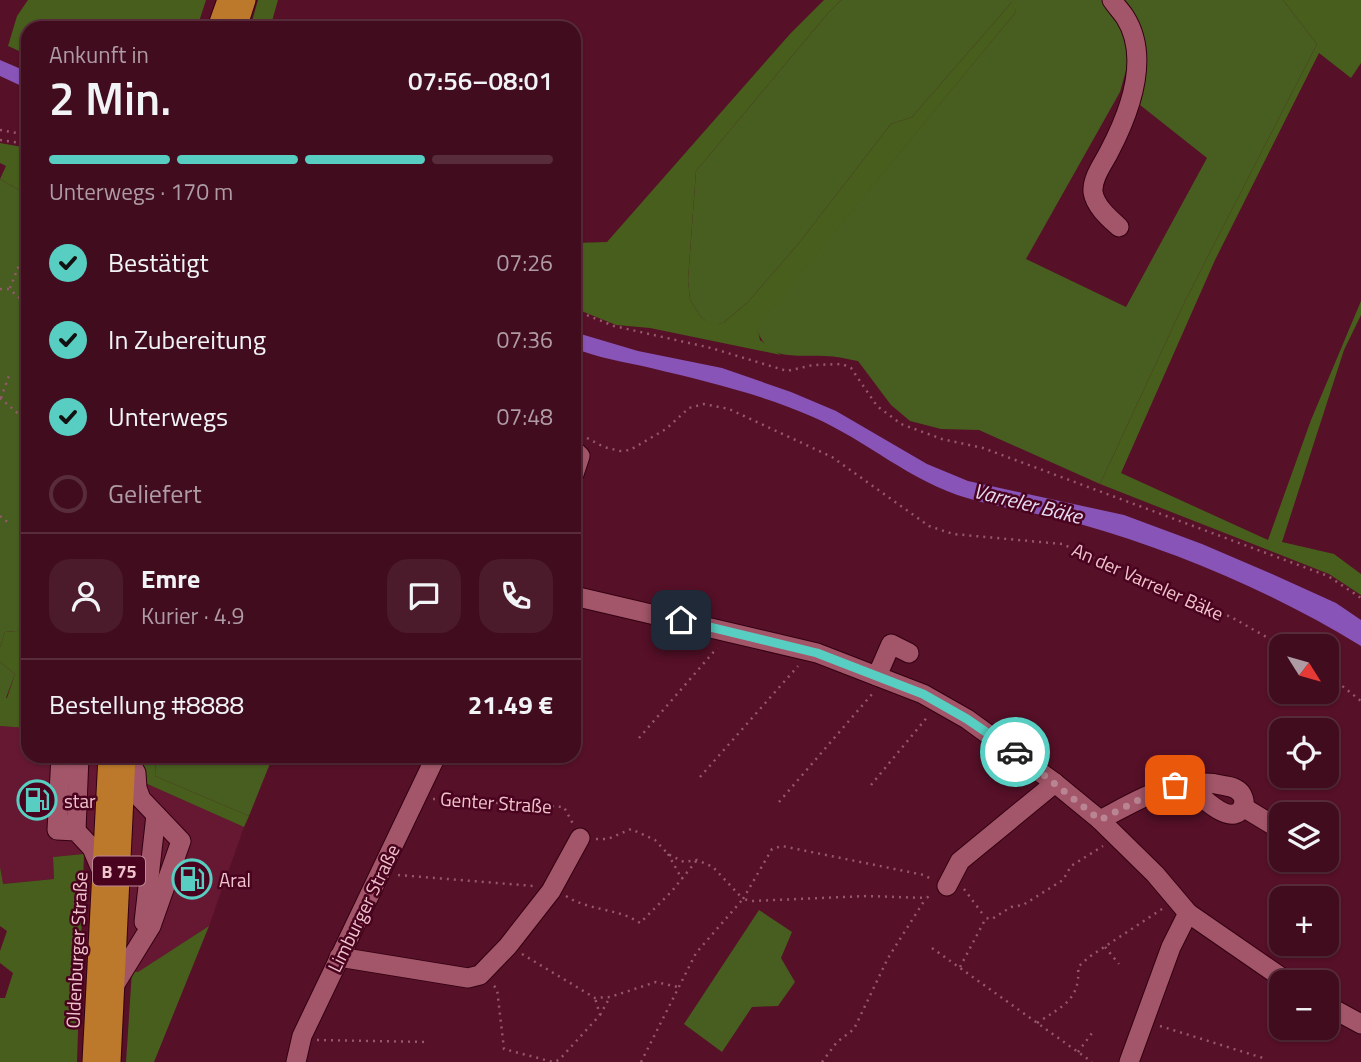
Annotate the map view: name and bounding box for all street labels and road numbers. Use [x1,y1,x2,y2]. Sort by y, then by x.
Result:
street label: An der Varreler Bäke [1068,535,1228,627]
street label: Genter Straße [439,784,553,820]
street label: Limburger Straße [319,839,407,977]
road number: B 75 [93,856,145,886]
street label: Oldenburger Straße [57,871,95,1029]

